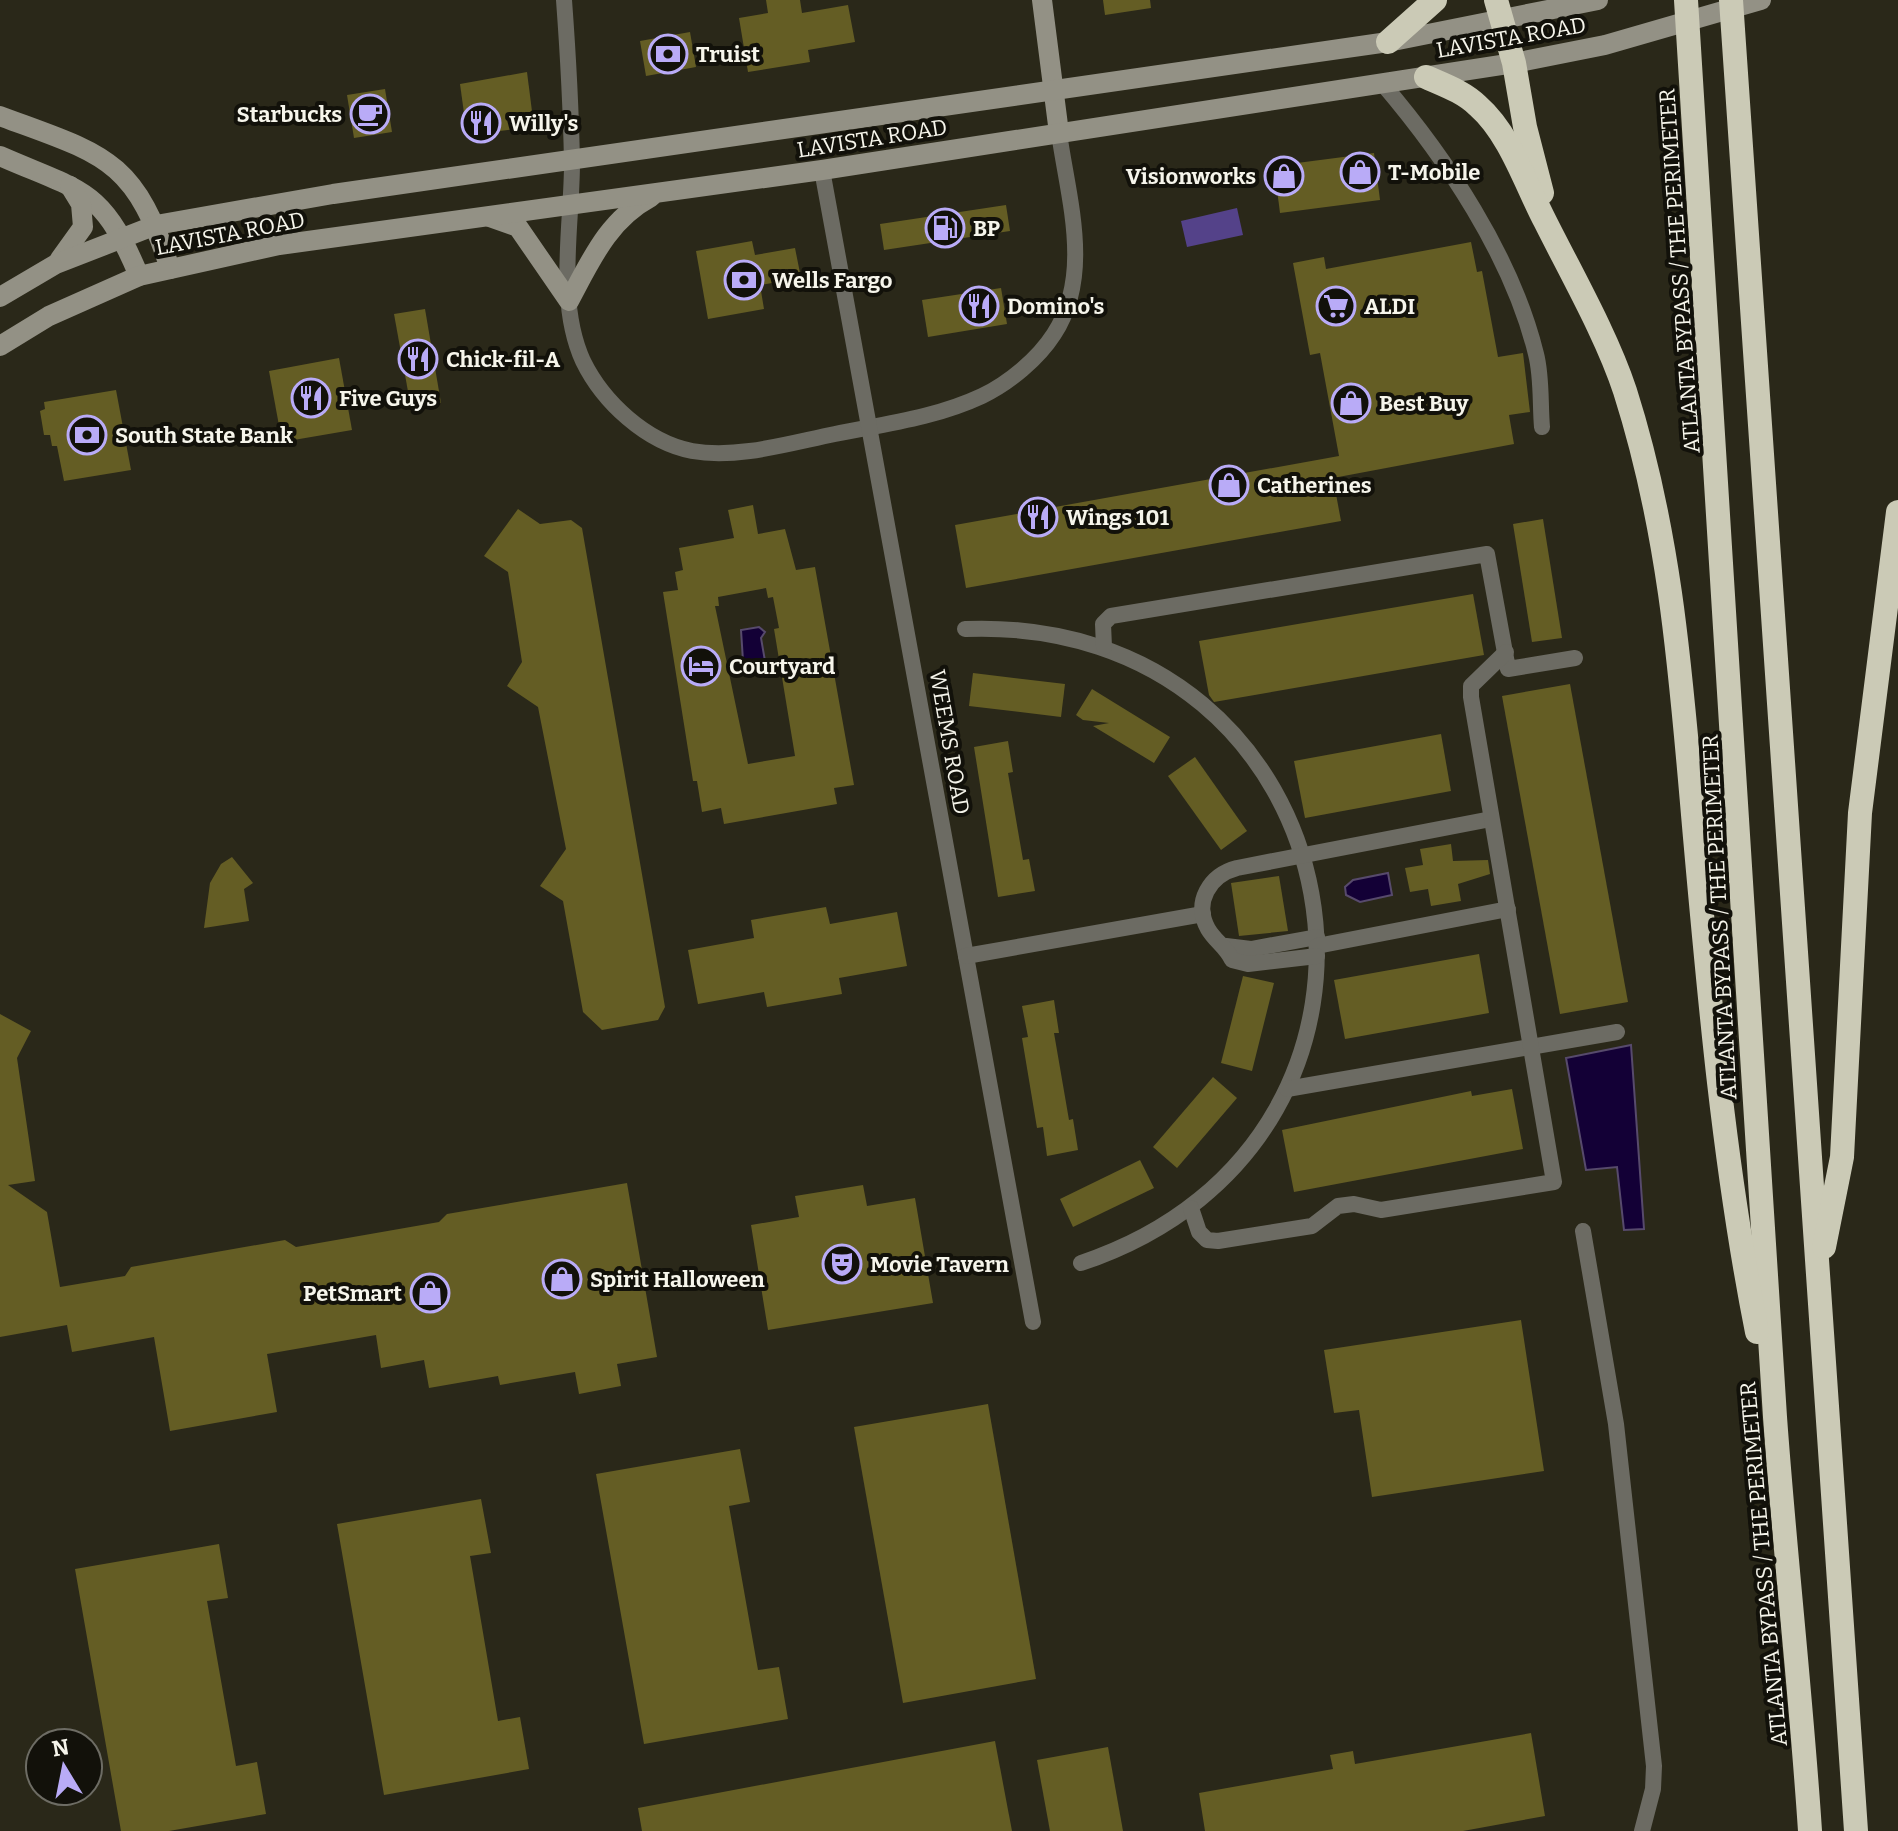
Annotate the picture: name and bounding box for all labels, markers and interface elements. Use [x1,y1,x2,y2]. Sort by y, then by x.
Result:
street label: LAVISTA ROAD [1434,11,1588,64]
bank icon: Truist [647,33,689,75]
place label: Truist [696,41,760,68]
street label: ATLANTA BYPASS / THE PERIMETER [1653,87,1706,454]
cafe icon: Starbucks [349,93,391,135]
place label: Starbucks [237,101,342,128]
restaurant icon: Willy's [460,102,502,144]
place label: Willy's [509,110,579,137]
street label: LAVISTA ROAD [795,113,949,164]
shop icon: T-Mobile [1339,151,1381,193]
shop icon: Visionworks [1263,155,1305,197]
place label: T-Mobile [1388,159,1480,186]
place label: Visionworks [1126,163,1256,190]
street label: LAVISTA ROAD [153,206,307,261]
fuel station icon: BP [924,207,966,249]
place label: BP [973,215,1000,242]
bank icon: Wells Fargo [723,259,765,301]
place label: Wells Fargo [772,267,893,294]
restaurant icon: Domino's [958,285,1000,327]
supermarket icon: ALDI [1315,285,1357,327]
place label: Domino's [1007,293,1105,320]
place label: ALDI [1364,293,1415,320]
restaurant icon: Chick-fil-A [397,338,439,380]
place label: Chick-fil-A [446,346,561,373]
restaurant icon: Five Guys [290,377,332,419]
shop icon: Best Buy [1330,382,1372,424]
place label: Five Guys [339,385,437,412]
place label: Best Buy [1379,390,1469,417]
bank icon: South State Bank [66,414,108,456]
place label: South State Bank [115,422,293,449]
shop icon: Catherines [1208,464,1250,506]
place label: Catherines [1257,472,1372,499]
restaurant icon: Wings 101 [1017,496,1059,538]
place label: Wings 101 [1066,504,1169,531]
hotel icon: Courtyard [680,645,722,687]
place label: Courtyard [729,653,835,680]
street label: WEEMS ROAD [923,667,976,817]
street label: ATLANTA BYPASS / THE PERIMETER [1696,733,1743,1100]
theatre icon: Movie Tavern [821,1243,863,1285]
place label: Movie Tavern [870,1251,1009,1278]
shop icon: Spirit Halloween [541,1258,583,1300]
place label: Spirit Halloween [590,1266,765,1293]
shop icon: PetSmart [409,1272,451,1314]
place label: PetSmart [303,1280,402,1307]
street label: ATLANTA BYPASS / THE PERIMETER [1734,1380,1793,1747]
north arrow [24,1727,104,1807]
text: N [50,1733,71,1763]

